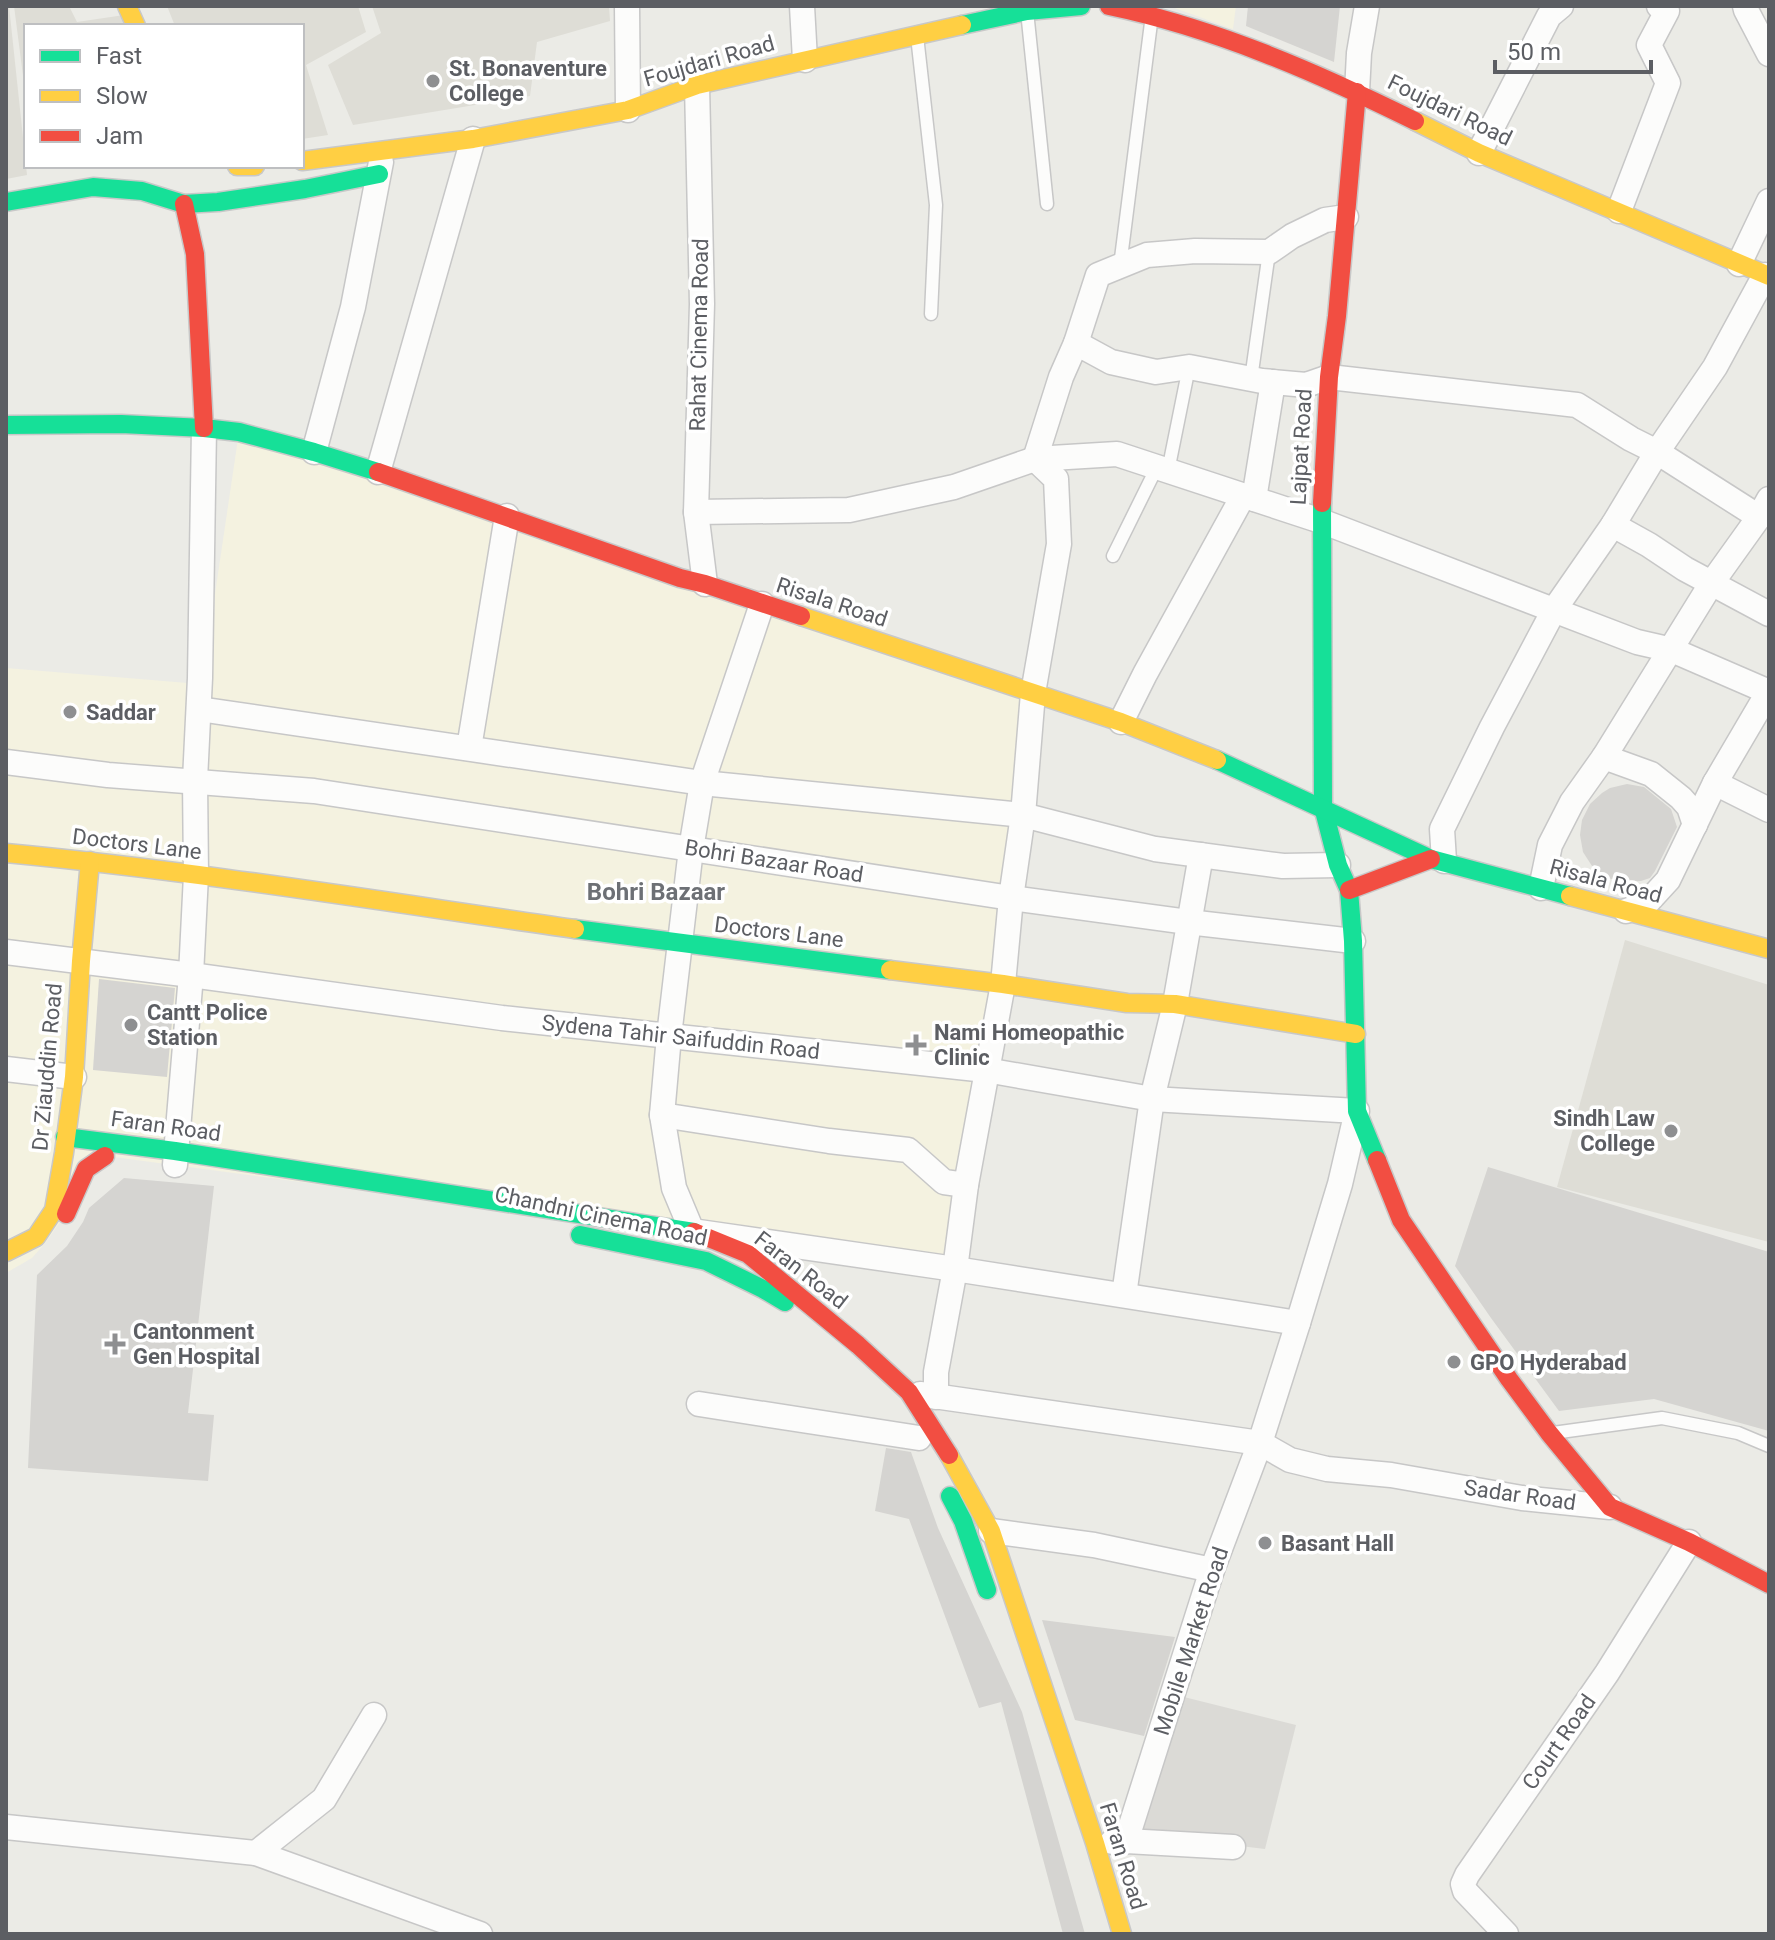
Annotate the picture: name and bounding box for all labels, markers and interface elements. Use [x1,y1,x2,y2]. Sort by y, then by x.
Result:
legend [24,24,304,168]
scale bar [1495,24,1651,74]
street label: Foujdari Road [641,30,777,92]
text: 50 m [1507,38,1561,66]
text: Fast [96,42,142,70]
place label: St. Bonaventure College [449,56,607,106]
street label: Foujdari Road [1384,69,1516,151]
marker: St. Bonaventure College [424,72,442,90]
text: Slow [96,82,148,110]
text: Jam [96,122,143,150]
street label: Rahat Cinema Road [685,238,713,432]
street label: Lajpat Road [1285,388,1317,506]
street label: Risala Road [773,572,891,632]
place label: Saddar [86,700,156,725]
marker: Saddar [61,703,79,721]
street label: Doctors Lane [71,824,203,864]
street label: Bohri Bazaar Road [683,835,865,887]
street label: Risala Road [1547,854,1665,908]
district label: Bohri Bazaar [587,878,725,906]
street label: Doctors Lane [713,912,845,952]
street label: Dr Ziauddin Road [27,982,67,1152]
place label: Cantt Police Station [147,1000,267,1050]
street label: Sydena Tahir Saifuddin Road [541,1010,821,1064]
marker: Cantt Police Station [122,1016,140,1034]
place label: Nami Homeopathic Clinic [934,1020,1124,1070]
marker: Nami Homeopathic Clinic [905,1034,927,1056]
street label: Faran Road [109,1106,223,1146]
place label: Sindh Law College [1553,1106,1655,1156]
marker: Sindh Law College [1662,1122,1680,1140]
street label: Chandni Cinema Road [492,1181,710,1251]
street label: Faran Road [750,1226,852,1314]
place label: Cantonment Gen Hospital [133,1319,260,1369]
marker: Cantonment Gen Hospital [104,1333,126,1355]
place label: GPO Hyderabad [1470,1350,1627,1375]
marker: GPO Hyderabad [1445,1353,1463,1371]
street label: Sadar Road [1462,1475,1578,1515]
place label: Basant Hall [1281,1531,1394,1556]
marker: Basant Hall [1256,1534,1274,1552]
street label: Mobile Market Road [1149,1544,1233,1738]
street label: Court Road [1517,1690,1601,1794]
street label: Faran Road [1095,1799,1151,1913]

